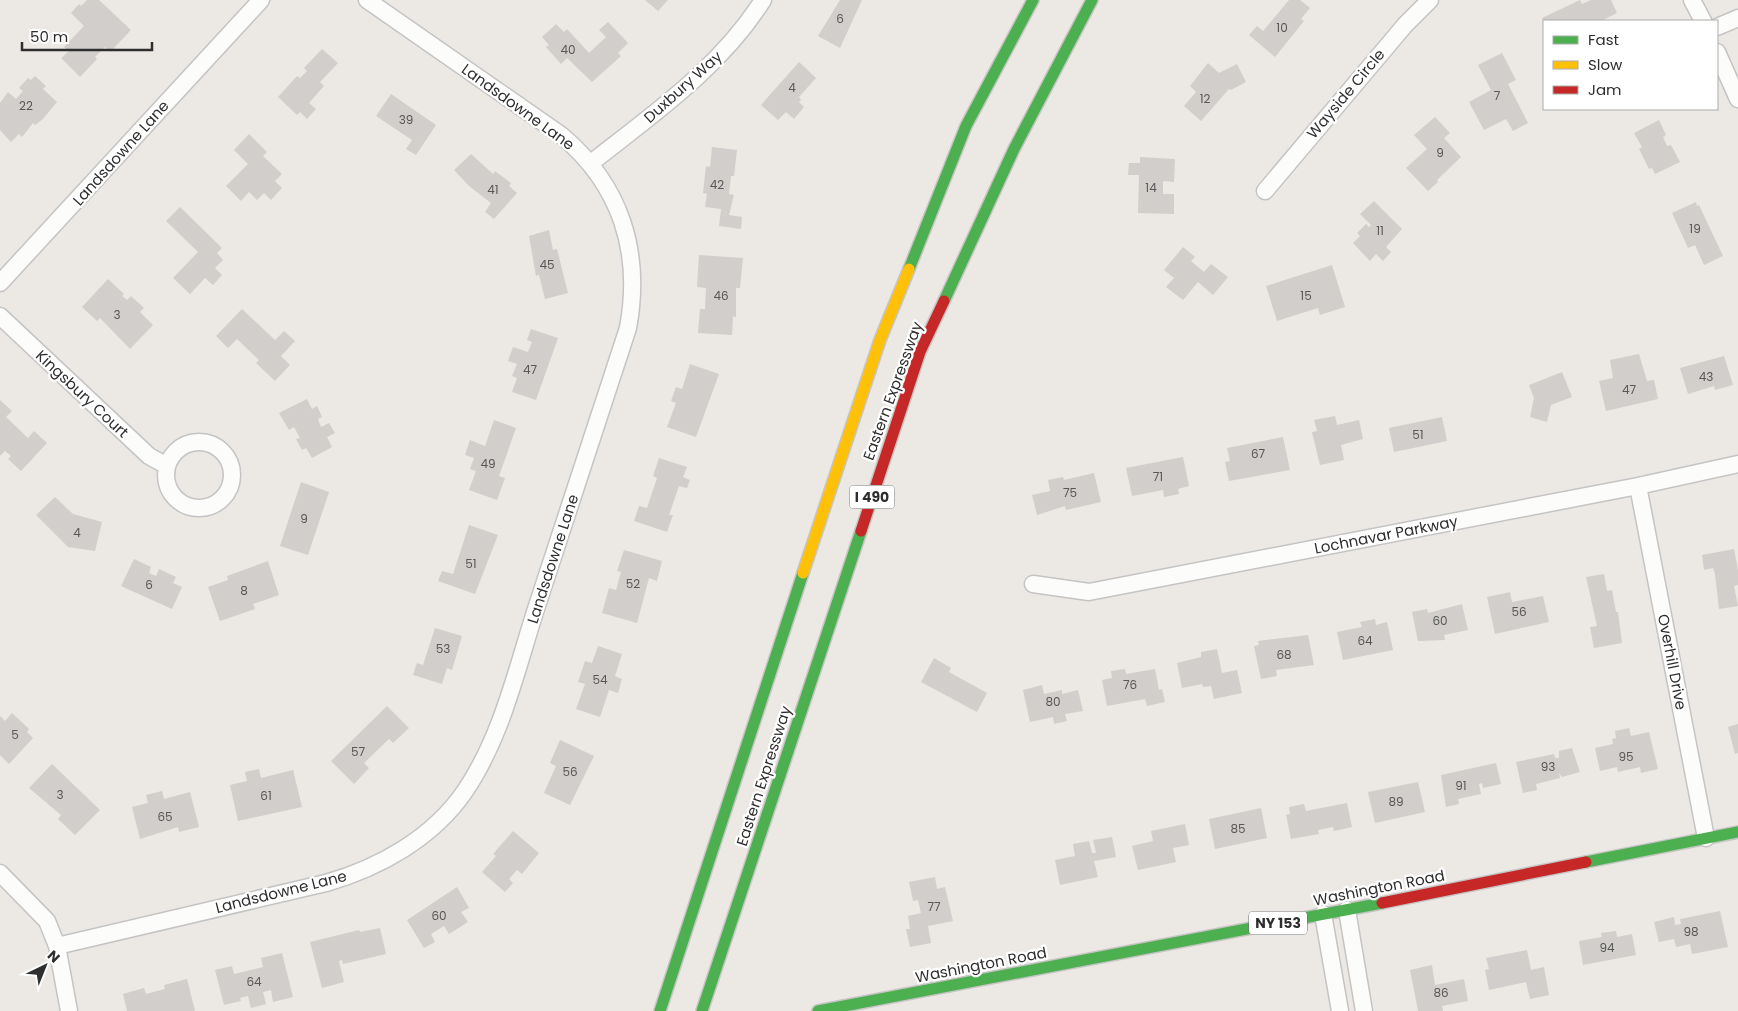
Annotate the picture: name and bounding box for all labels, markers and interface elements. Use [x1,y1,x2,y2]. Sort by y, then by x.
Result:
house number: 6 [836,10,844,27]
house number: 10 [1276,19,1288,36]
scale bar [22,20,152,52]
legend [1543,20,1718,110]
text: 50 m [30,26,68,47]
text: Fast [1588,29,1619,50]
house number: 40 [560,41,576,58]
street label: Wayside Circle [1302,44,1389,143]
street label: Duxbury Way [639,46,727,127]
text: Slow [1588,54,1623,75]
street label: Landsdowne Lane [458,59,579,155]
house number: 4 [788,79,796,96]
text: Jam [1588,79,1622,100]
house number: 7 [1494,87,1501,104]
house number: 12 [1200,90,1210,107]
street label: Landsdowne Lane [68,96,173,210]
house number: 22 [19,97,33,114]
house number: 39 [399,111,413,128]
house number: 9 [1436,144,1444,161]
house number: 42 [710,176,724,193]
house number: 14 [1145,179,1157,196]
house number: 41 [487,181,499,198]
house number: 19 [1689,220,1701,237]
house number: 11 [1376,222,1384,239]
house number: 45 [539,256,555,273]
house number: 46 [713,287,729,304]
house number: 15 [1300,287,1312,304]
house number: 3 [113,306,121,323]
street label: Eastern Expressway [858,318,928,463]
street label: Kingsbury Court [31,345,133,442]
house number: 47 [523,361,537,378]
house number: 43 [1699,368,1713,385]
house number: 47 [1622,381,1636,398]
house number: 51 [1412,426,1424,443]
house number: 67 [1251,445,1266,462]
house number: 49 [480,455,496,472]
house number: 71 [1153,468,1163,485]
house number: 75 [1063,484,1077,501]
road number: I 490 [850,486,894,508]
street label: Landsdowne Lane [522,492,583,626]
house number: 9 [300,510,308,527]
street label: Lochnavar Parkway [1312,510,1460,559]
house number: 4 [73,524,81,541]
house number: 51 [465,555,477,572]
house number: 52 [626,575,640,592]
house number: 6 [145,576,153,593]
house number: 8 [240,582,248,599]
house number: 56 [1511,603,1527,620]
house number: 60 [1432,612,1448,629]
street label: Overhill Drive [1653,612,1692,712]
house number: 64 [1357,632,1373,649]
house number: 53 [436,640,450,657]
house number: 68 [1276,646,1292,663]
house number: 54 [592,671,608,688]
house number: 76 [1123,676,1137,693]
house number: 80 [1045,693,1061,710]
street label: Eastern Expressway [731,703,796,849]
house number: 5 [11,726,19,743]
house number: 57 [351,743,365,760]
house number: 95 [1618,748,1634,765]
house number: 93 [1541,758,1555,775]
house number: 56 [562,763,578,780]
house number: 91 [1455,777,1467,794]
house number: 3 [56,786,64,803]
house number: 61 [260,787,272,804]
house number: 89 [1388,793,1404,810]
house number: 65 [157,808,173,825]
house number: 85 [1230,820,1246,837]
street label: Washington Road [1311,864,1446,911]
street label: Landsdowne Lane [213,865,349,918]
house number: 77 [927,898,941,915]
house number: 60 [431,907,447,924]
road number: NY 153 [1249,911,1307,934]
house number: 98 [1683,923,1699,940]
house number: 94 [1599,939,1615,956]
north arrow [20,941,70,991]
street label: Washington Road [913,941,1048,988]
text: N [43,946,65,967]
house number: 64 [246,973,262,990]
house number: 86 [1433,984,1449,1001]

